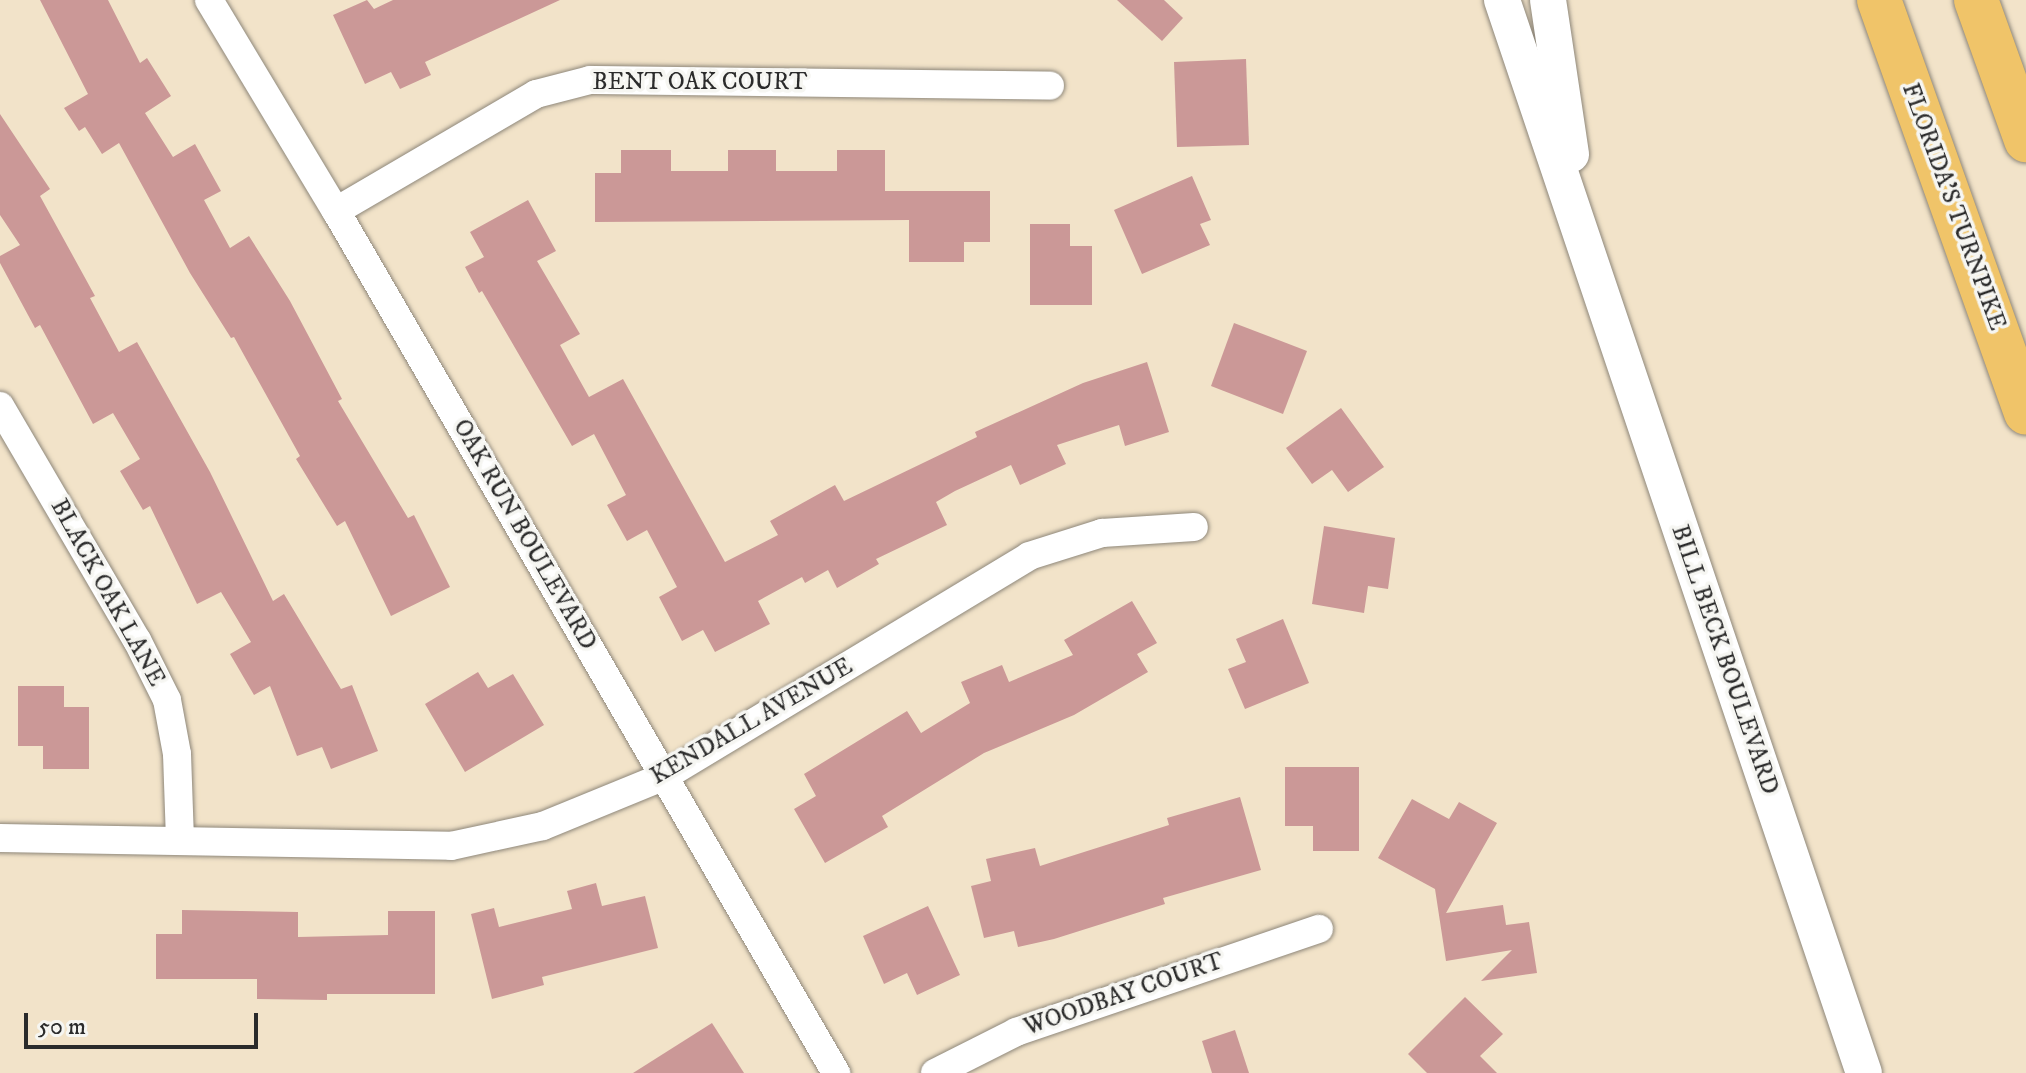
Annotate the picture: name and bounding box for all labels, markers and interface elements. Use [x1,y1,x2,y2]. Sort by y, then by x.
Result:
street label: BENT OAK COURT [593,69,807,97]
street label: FLORIDA'S TURNPIKE [1895,80,2011,334]
street label: OAK RUN BOULEVARD [446,415,602,655]
street label: BLACK OAK LANE [44,494,170,692]
street label: BILL BECK BOULEVARD [1664,521,1784,799]
street label: KENDALL AVENUE [646,652,858,792]
street label: WOODBAY COURT [1021,947,1227,1043]
scale bar [28,997,262,1047]
text: 50 m [38,1012,86,1042]

